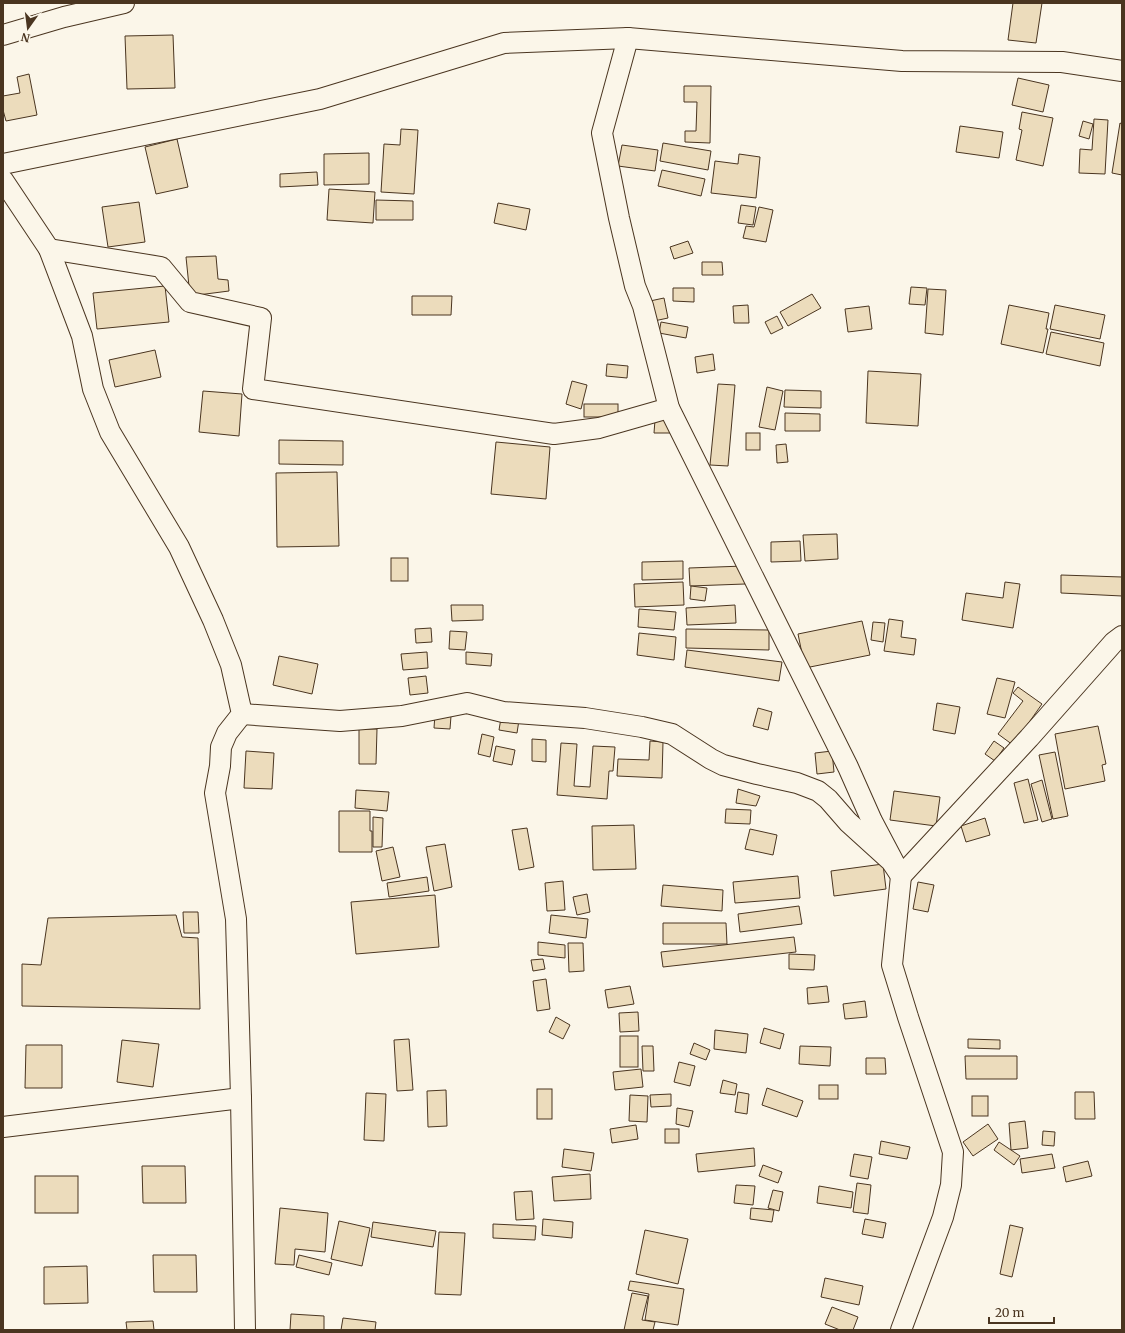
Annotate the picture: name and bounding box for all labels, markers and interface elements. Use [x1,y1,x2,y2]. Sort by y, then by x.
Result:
north arrow [8,8,48,48]
text: N [19,30,31,46]
scale bar [989,1299,1054,1325]
text: 20 m [995,1305,1024,1320]

